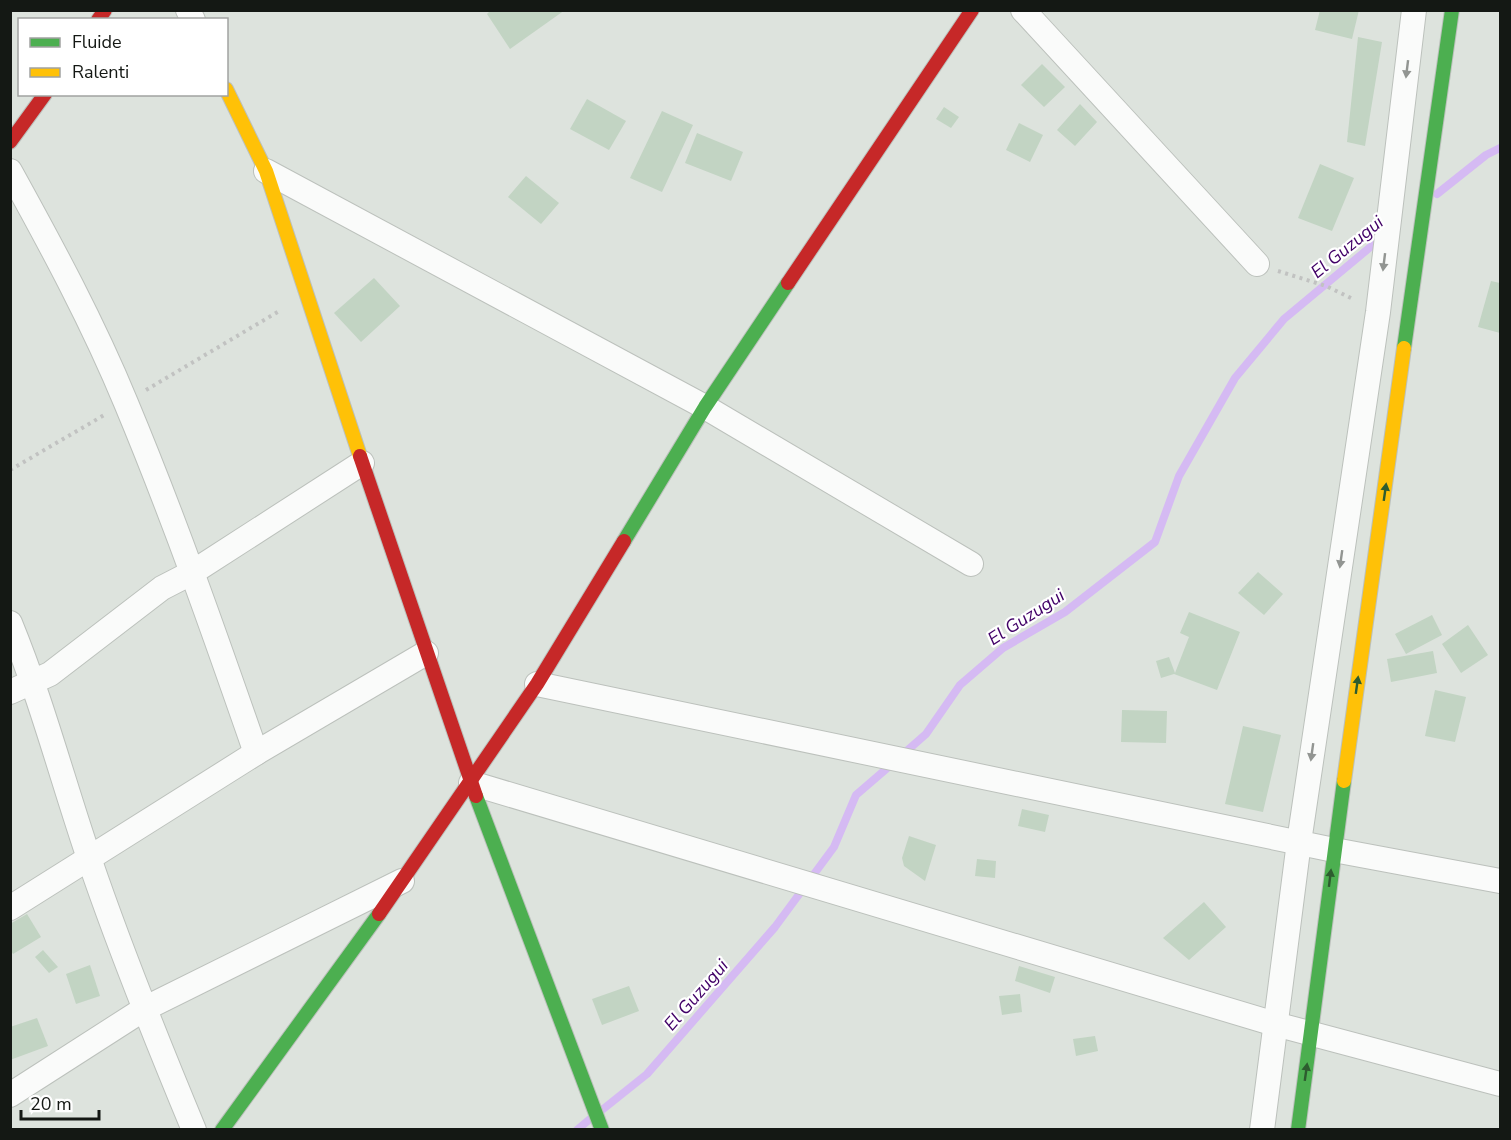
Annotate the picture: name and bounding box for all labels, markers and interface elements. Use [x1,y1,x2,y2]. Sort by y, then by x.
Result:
legend [18,18,228,96]
text: Fluide [72,30,122,54]
one-way arrow [1402,59,1412,78]
text: Ralenti [72,60,129,84]
water label: El Guzugui [1306,210,1389,284]
one-way arrow [1379,253,1389,272]
one-way arrow [1380,482,1389,501]
one-way arrow [1337,550,1346,569]
water label: El Guzugui [983,583,1070,651]
one-way arrow [1353,675,1362,694]
one-way arrow [1308,743,1317,762]
one-way arrow [1326,869,1335,888]
water label: El Guzugui [658,954,734,1036]
one-way arrow [1301,1062,1310,1081]
scale bar [21,1083,99,1121]
text: 20 m [30,1092,72,1116]

